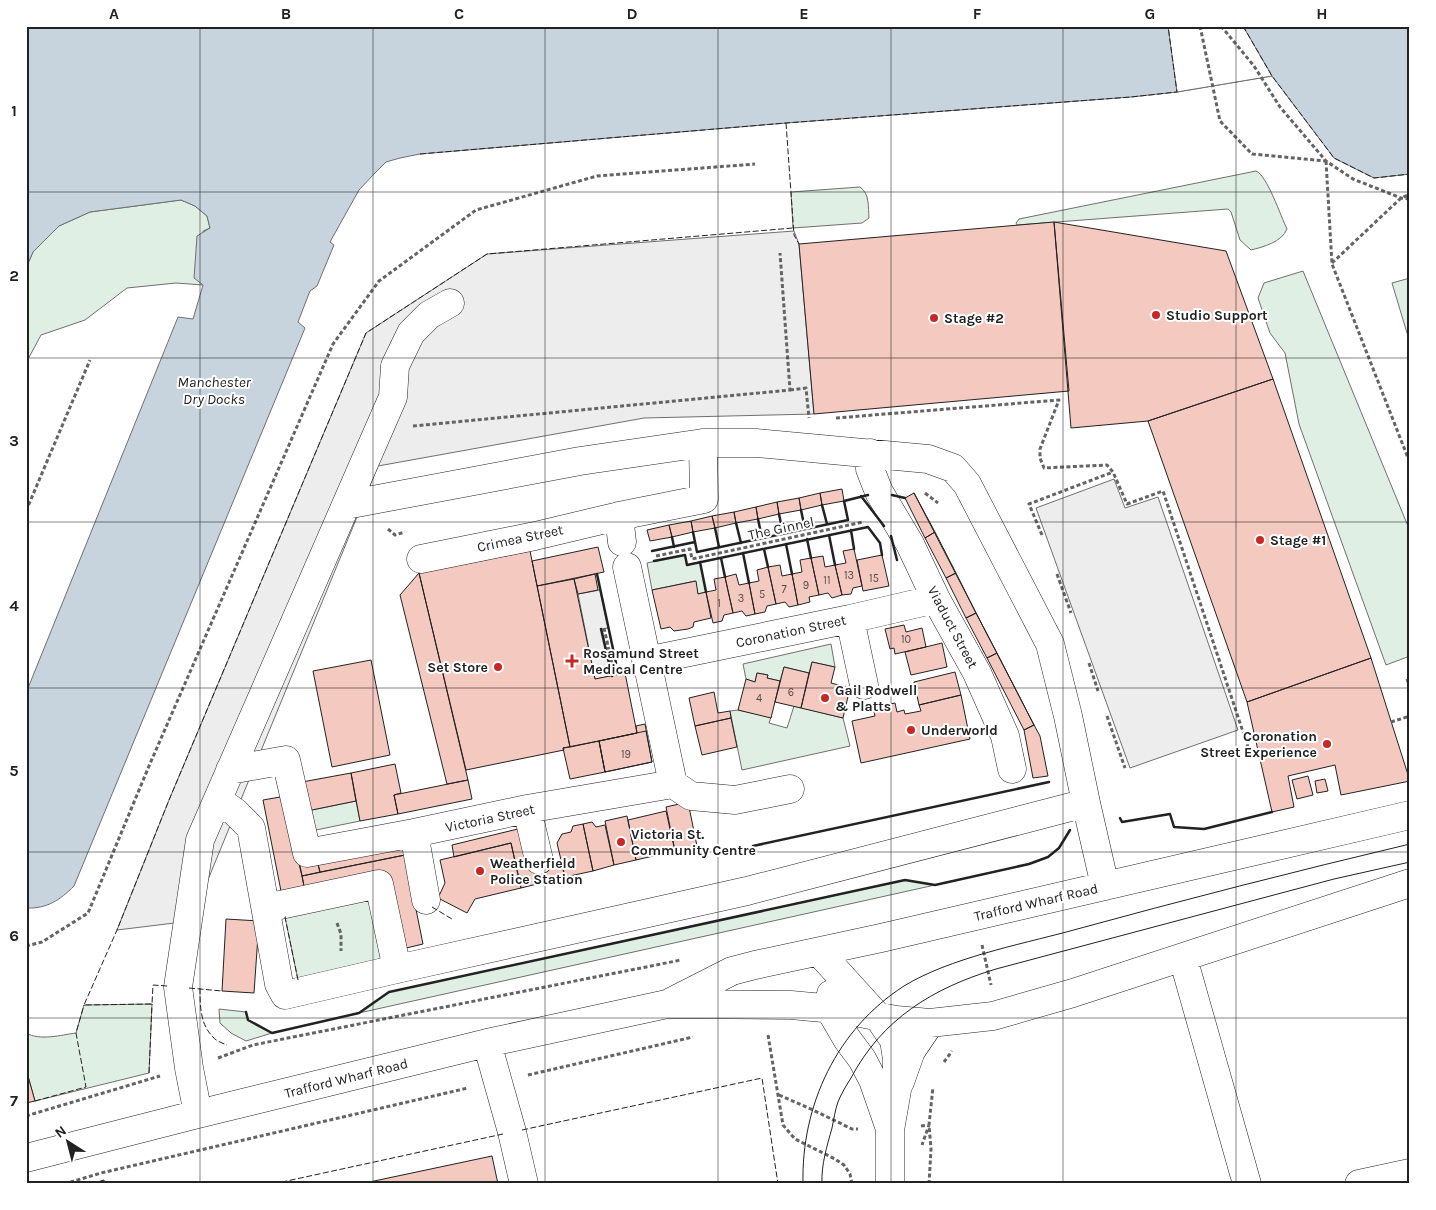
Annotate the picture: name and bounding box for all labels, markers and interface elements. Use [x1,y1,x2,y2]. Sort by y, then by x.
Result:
text: A [109,4,119,23]
text: B [281,4,291,23]
text: C [454,4,464,23]
text: D [627,4,638,23]
text: E [799,4,809,23]
text: F [973,4,982,23]
text: G [1145,4,1155,23]
text: H [1316,4,1328,23]
text: 1 [11,101,17,120]
text: 2 [9,266,19,285]
place label: Studio Support [1166,307,1268,324]
marker: Studio Support [1150,309,1162,321]
place label: Stage #2 [944,310,1004,327]
marker: Stage #2 [928,312,940,324]
water label: Manchester Dry Docks [177,373,252,408]
text: 3 [9,431,19,450]
street label: The Ginnel [746,513,816,544]
street label: Crimea Street [476,521,565,556]
place label: Stage #1 [1270,532,1326,549]
marker: Stage #1 [1254,534,1266,546]
house number: 13 [844,569,854,582]
house number: 15 [869,572,879,585]
house number: 11 [823,574,831,587]
house number: 9 [803,579,809,592]
house number: 7 [781,583,787,596]
street label: Viaduct Street [924,583,981,671]
house number: 5 [759,588,765,601]
house number: 3 [738,592,744,605]
text: 4 [9,596,19,615]
house number: 1 [717,597,721,610]
street label: Coronation Street [734,611,848,651]
house number: 10 [901,633,911,646]
place label: Rosamund Street Medical Centre [583,645,699,678]
marker: Rosamund Street Medical Centre [565,654,579,668]
place label: Set Store [427,659,488,676]
marker: Set Store [492,661,504,673]
place label: Gail Rodwell & Platts [835,682,917,715]
house number: 6 [788,686,794,699]
house number: 4 [756,692,762,705]
marker: Gail Rodwell & Platts [819,692,831,704]
place label: Underworld [921,722,998,739]
marker: Underworld [905,724,917,736]
place label: Coronation Street Experience [1200,728,1317,761]
marker: Coronation Street Experience [1321,738,1333,750]
house number: 19 [621,748,631,761]
text: 5 [9,761,19,780]
street label: Victoria Street [444,801,536,836]
place label: Victoria St. Community Centre [631,826,756,859]
marker: Victoria St. Community Centre [615,836,627,848]
place label: Weatherfield Police Station [490,855,583,888]
marker: Weatherfield Police Station [474,865,486,877]
street label: Trafford Wharf Road [972,880,1100,925]
text: 6 [9,926,19,945]
street label: Trafford Wharf Road [283,1055,410,1102]
text: 7 [10,1091,18,1110]
north arrow [42,1118,92,1168]
text: N [52,1122,70,1142]

